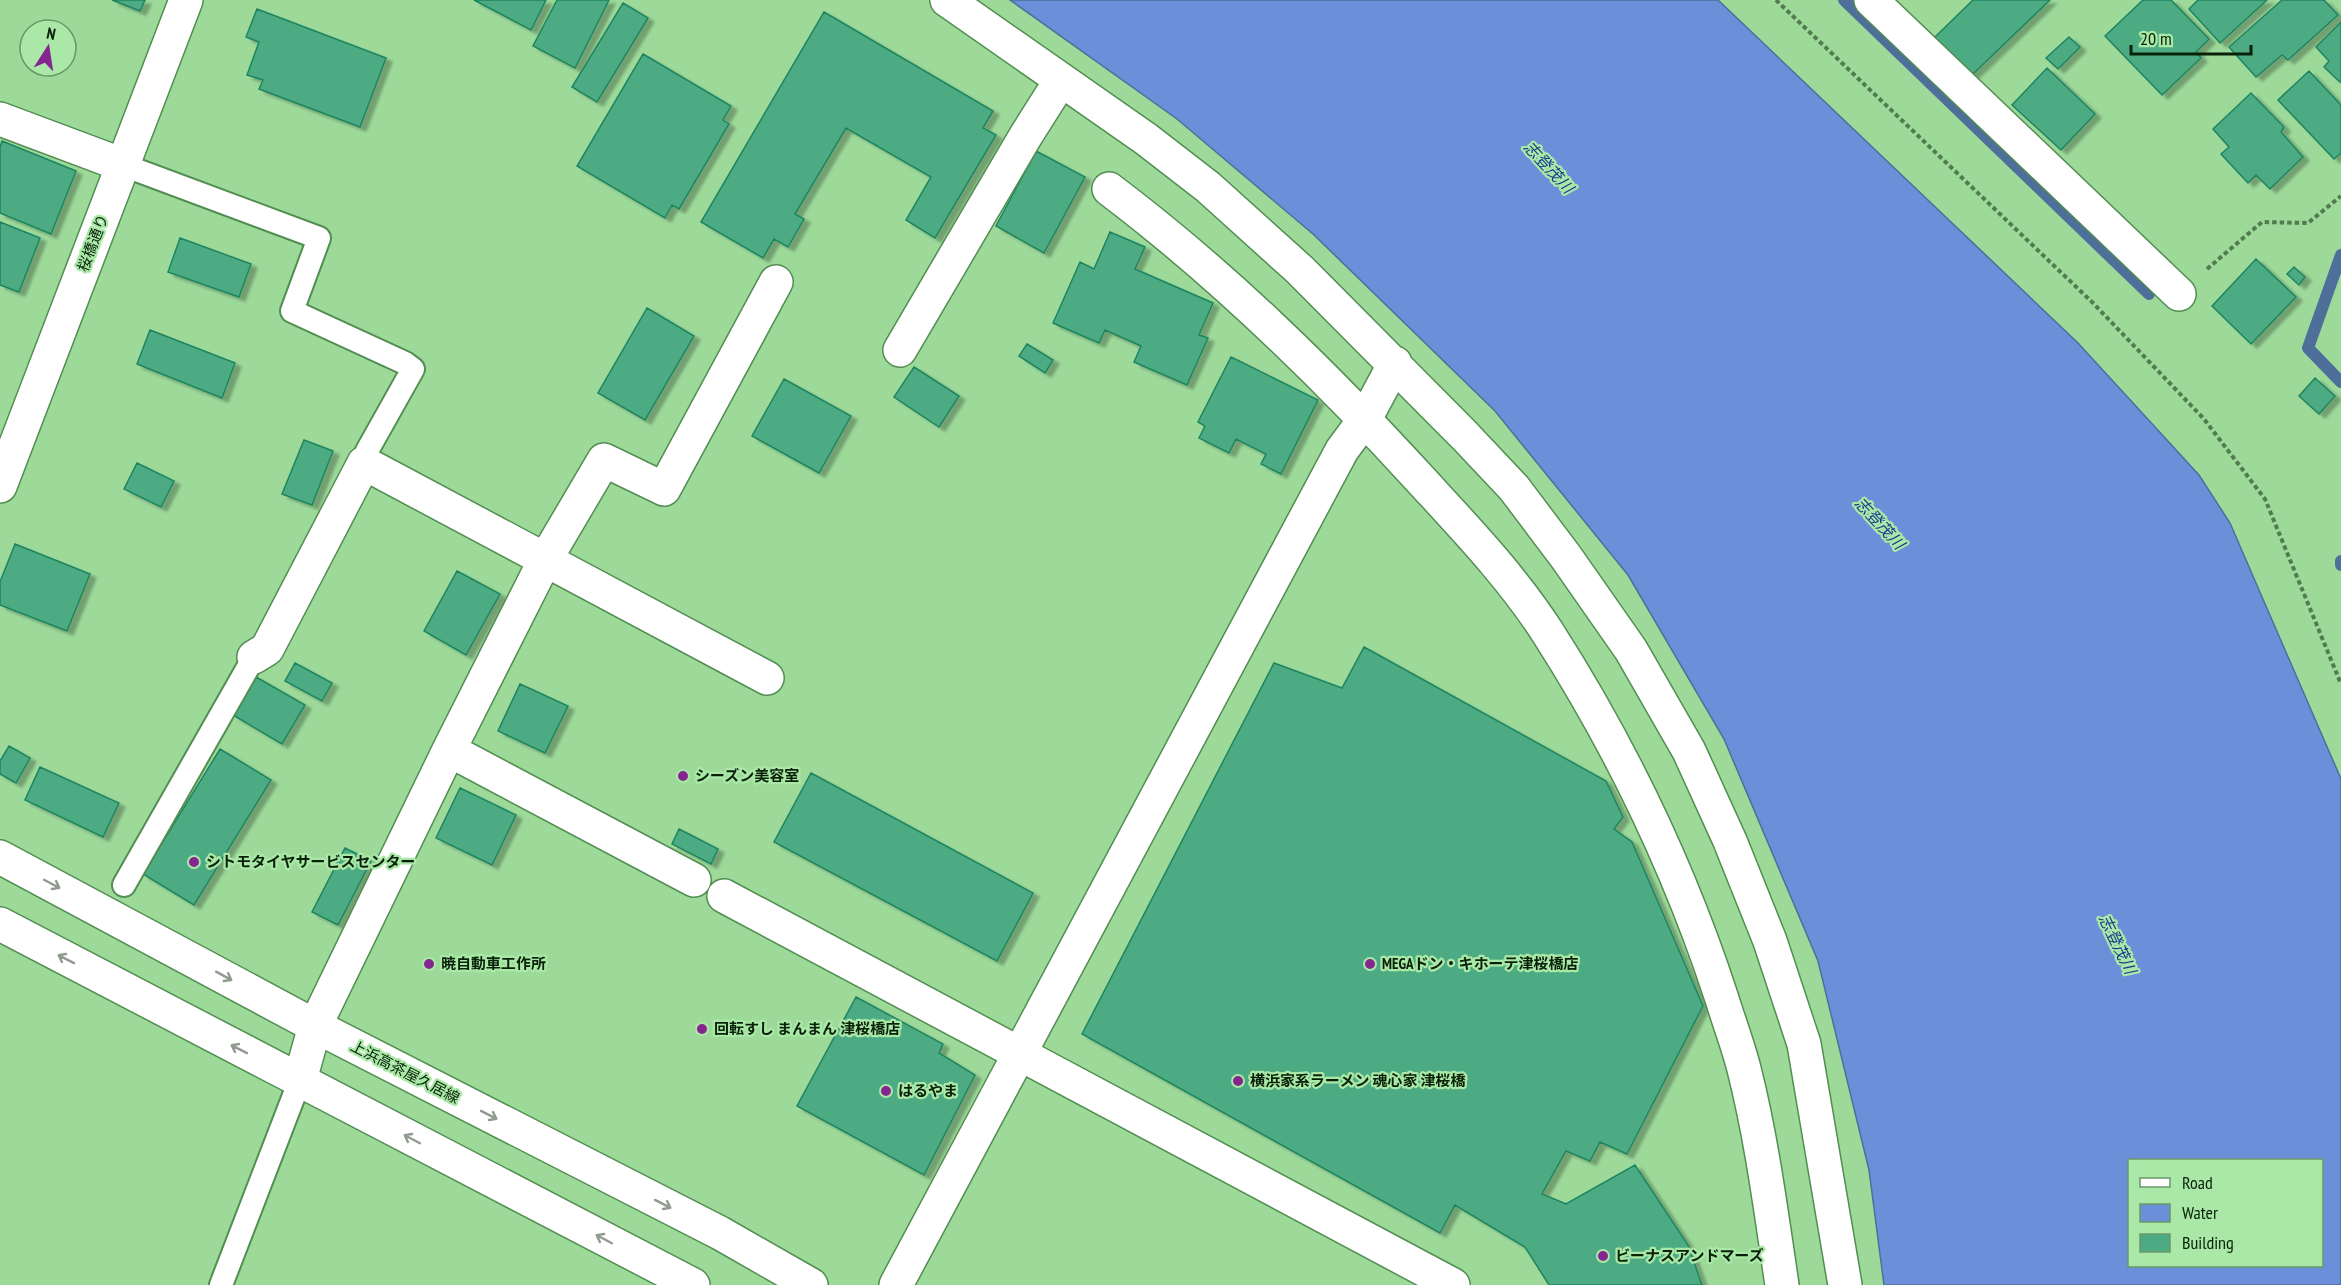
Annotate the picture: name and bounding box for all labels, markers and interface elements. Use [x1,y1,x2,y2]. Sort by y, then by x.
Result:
north arrow [18,18,78,78]
scale bar [2131,18,2251,56]
text: N [45,23,57,44]
text: 20 m [2140,27,2172,50]
water label: 志登茂川 [1520,137,1579,199]
street label: 桜橋通り [73,211,112,274]
water label: 志登茂川 [1851,493,1910,555]
place label: シーズン美容室 [695,766,799,785]
marker: シーズン美容室 [676,769,690,783]
place label: シトモタイヤサービスセンター [206,852,416,871]
marker: シトモタイヤサービスセンター [187,855,201,869]
one-way arrow [43,878,60,890]
water label: 志登茂川 [2095,911,2142,979]
one-way arrow [58,953,76,964]
place label: 暁自動車工作所 [441,954,546,973]
place label: MEGAドン・キホーテ津桜橋店 [1382,954,1578,973]
marker: 暁自動車工作所 [422,957,436,971]
marker: MEGAドン・キホーテ津桜橋店 [1363,957,1377,971]
one-way arrow [214,971,232,982]
place label: 回転すし まんまん 津桜橋店 [714,1019,900,1038]
marker: 回転すし まんまん 津桜橋店 [695,1022,709,1036]
street label: 上浜高茶屋久居線 [347,1036,463,1107]
one-way arrow [231,1043,249,1054]
place label: 横浜家系ラーメン 魂心家 津桜橋 [1250,1071,1467,1090]
marker: 横浜家系ラーメン 魂心家 津桜橋 [1231,1074,1245,1088]
place label: はるやま [898,1081,958,1100]
marker: はるやま [879,1084,893,1098]
one-way arrow [480,1110,498,1121]
one-way arrow [404,1133,422,1144]
legend [2128,1159,2323,1267]
text: Road [2182,1171,2213,1194]
one-way arrow [654,1198,671,1210]
text: Water [2182,1201,2218,1224]
text: Building [2182,1231,2234,1254]
one-way arrow [595,1232,613,1244]
place label: ビーナスアンドマーズ [1615,1246,1764,1265]
marker: ビーナスアンドマーズ [1596,1249,1610,1263]

